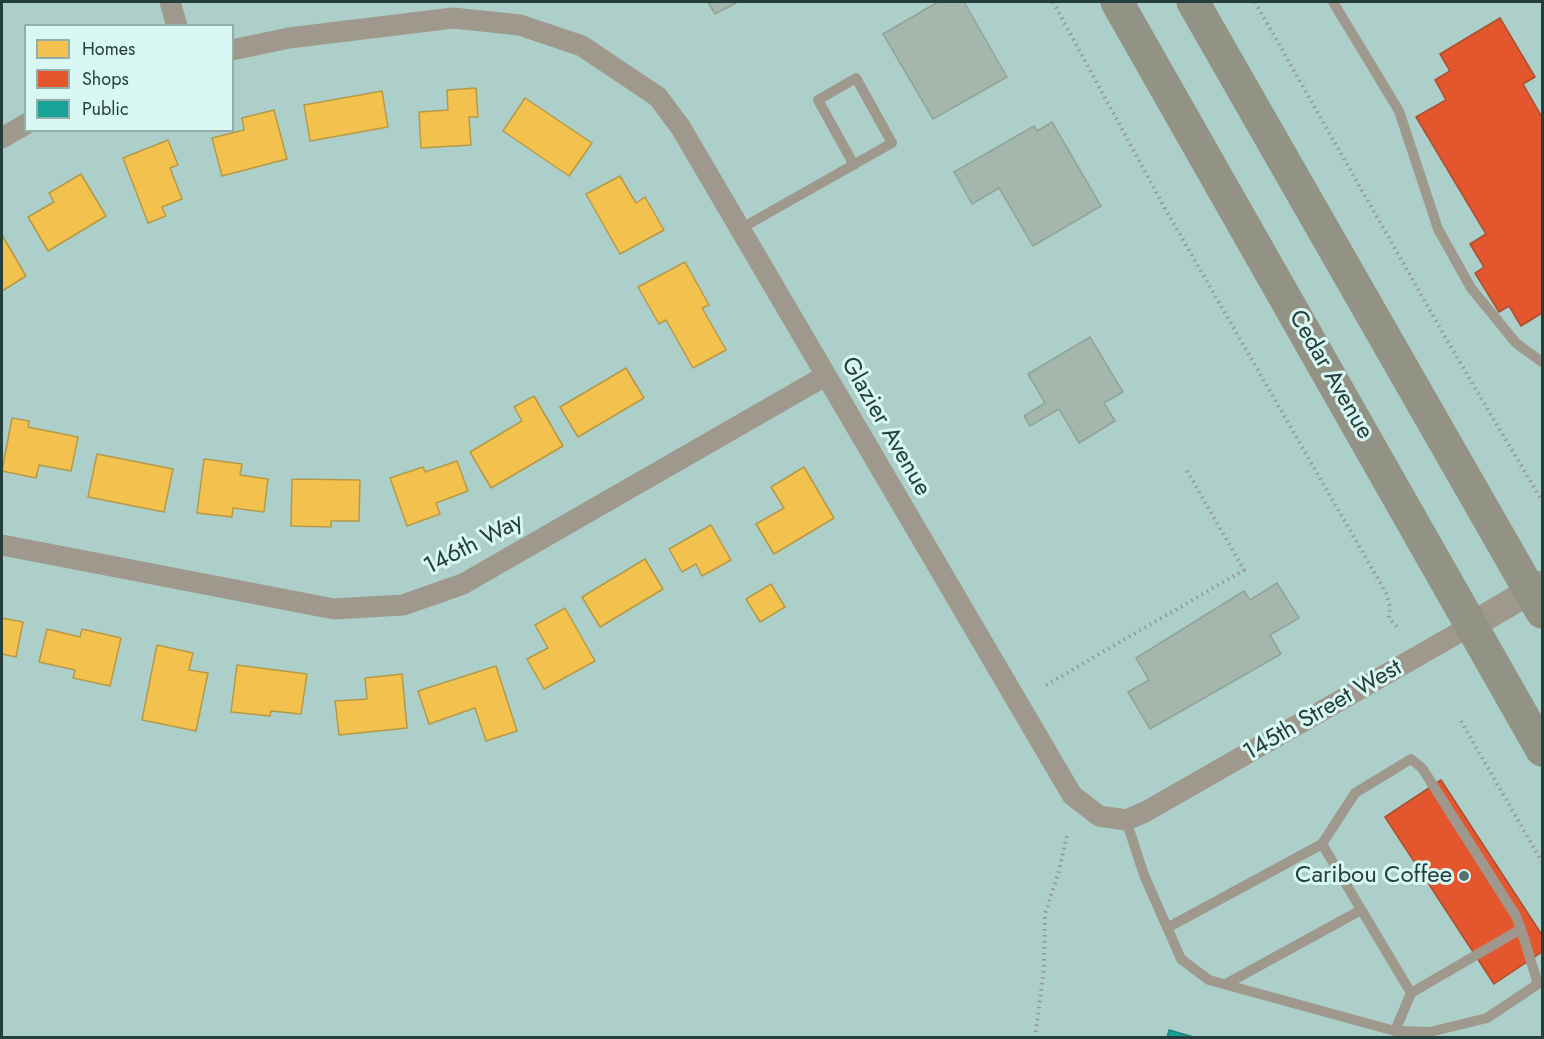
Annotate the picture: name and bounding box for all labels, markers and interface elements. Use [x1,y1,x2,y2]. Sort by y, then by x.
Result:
legend [24,24,234,132]
text: Homes [82,36,135,62]
text: Shops [82,66,129,92]
text: Public [82,96,129,122]
street label: Cedar Avenue [1281,305,1379,445]
street label: Glazier Avenue [834,352,936,502]
street label: 146th Way [420,508,528,582]
street label: 145th Street West [1239,654,1407,768]
place label: Caribou Coffee [1295,862,1452,890]
marker: Caribou Coffee [1457,869,1471,883]

